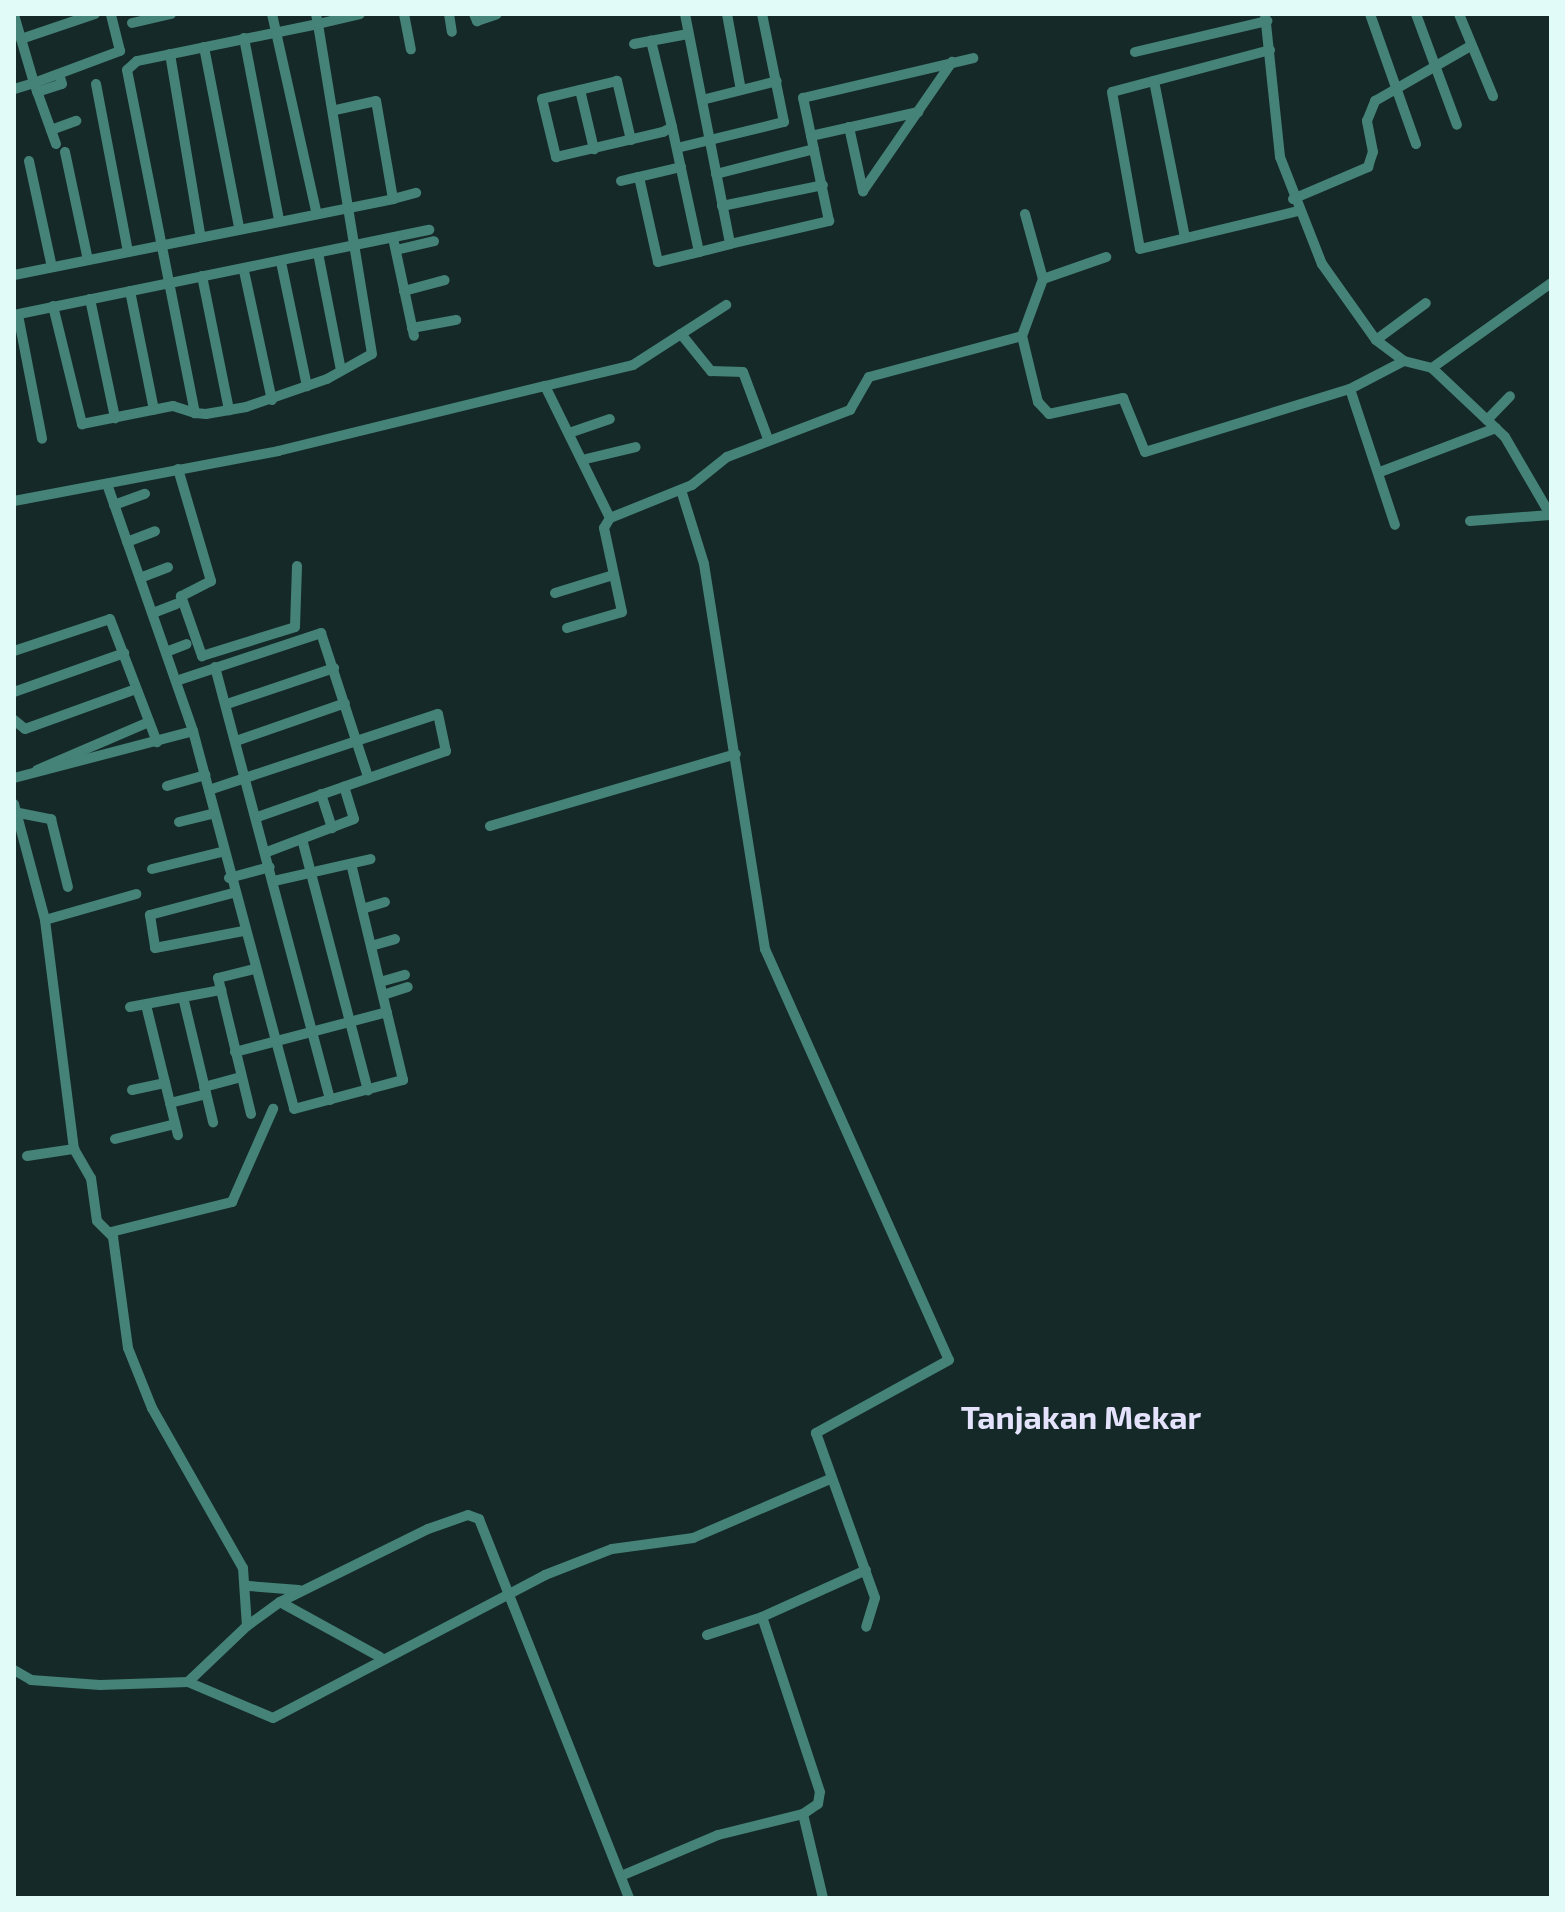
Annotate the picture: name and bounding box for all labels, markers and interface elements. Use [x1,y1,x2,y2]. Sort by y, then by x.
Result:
district label: Tanjakan Mekar [961,1397,1201,1435]

